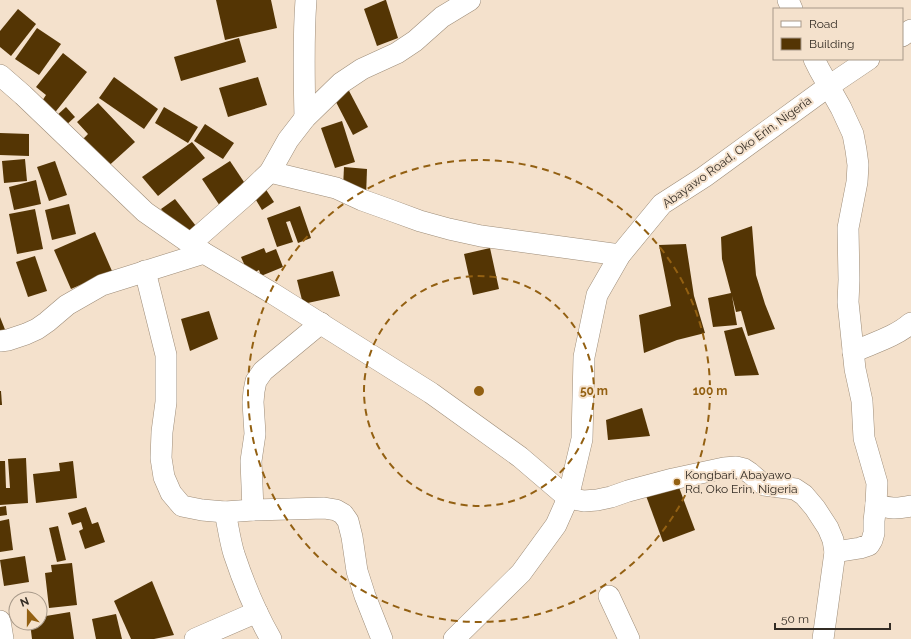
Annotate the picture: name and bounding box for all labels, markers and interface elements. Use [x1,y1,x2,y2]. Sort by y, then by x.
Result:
legend [773,8,903,60]
text: Road [809,17,838,31]
text: Building [809,37,855,51]
street label: Abayawo Road, Oko Erin, Nigeria [660,93,814,211]
centre of rings [472,384,486,398]
text: 50 m [580,384,608,398]
text: 100 m [693,384,727,398]
place label: Kongbari, Abayawo Rd, Oko Erin, Nigeria [685,468,798,496]
marker: Kongbari, Abayawo Rd, Oko Erin, Nigeria [672,477,682,487]
north arrow [8,591,48,631]
text: N [18,595,31,610]
scale bar [775,605,890,631]
text: 50 m [781,612,809,626]

